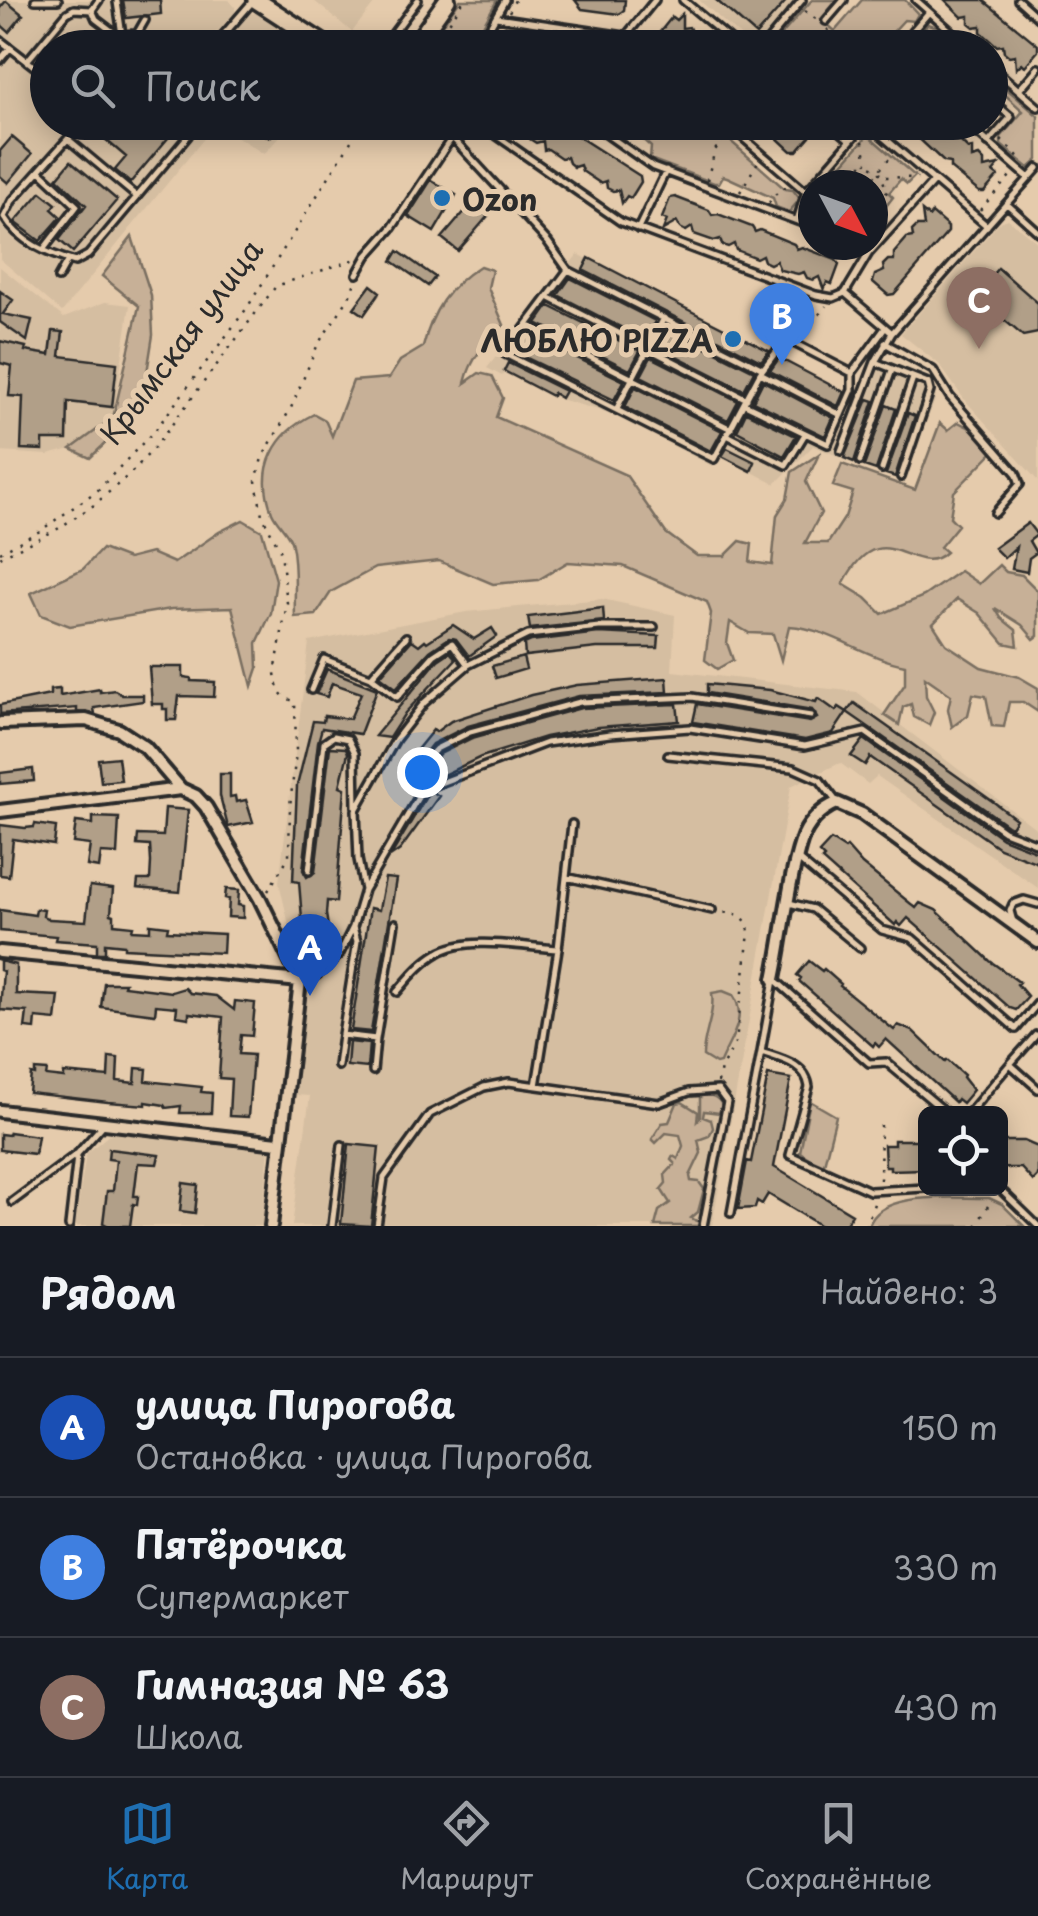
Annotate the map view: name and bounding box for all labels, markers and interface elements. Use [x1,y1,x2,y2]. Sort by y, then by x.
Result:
search box [30,30,1008,140]
text: Поиск [145,57,260,114]
icon: search [65,58,120,113]
north arrow [798,170,888,260]
place label: Ozon [462,176,537,221]
marker: Ozon [431,187,453,209]
street label: Крымская улица [87,228,273,453]
pin: C [946,266,1012,349]
pin: B [750,282,814,365]
place label: ЛЮБЛЮ PIZZA [481,317,713,362]
marker: ЛЮБЛЮ PIZZA [722,328,744,350]
your location [397,747,448,798]
pin: A [278,914,342,996]
map controls [918,1106,1008,1196]
button: locate [918,1106,1008,1196]
text: Рядом [40,1260,177,1323]
text: Найдено: 3 [820,1267,998,1315]
text: улица Пирогова [135,1375,455,1432]
text: A [60,1403,85,1451]
text: 150 m [902,1403,998,1451]
text: Остановка · улица Пирогова [135,1432,592,1480]
text: Пятёрочка [135,1515,346,1572]
text: B [62,1543,83,1591]
text: 330 m [893,1543,998,1591]
text: Супермаркет [135,1572,349,1620]
text: Гимназия № 63 [135,1655,450,1712]
text: C [60,1683,85,1731]
text: 430 m [893,1683,998,1731]
text: Школа [135,1712,242,1760]
tab: Карта [106,1796,188,1899]
tab: Маршрут [400,1796,533,1899]
tab: Сохранённые [745,1796,932,1899]

